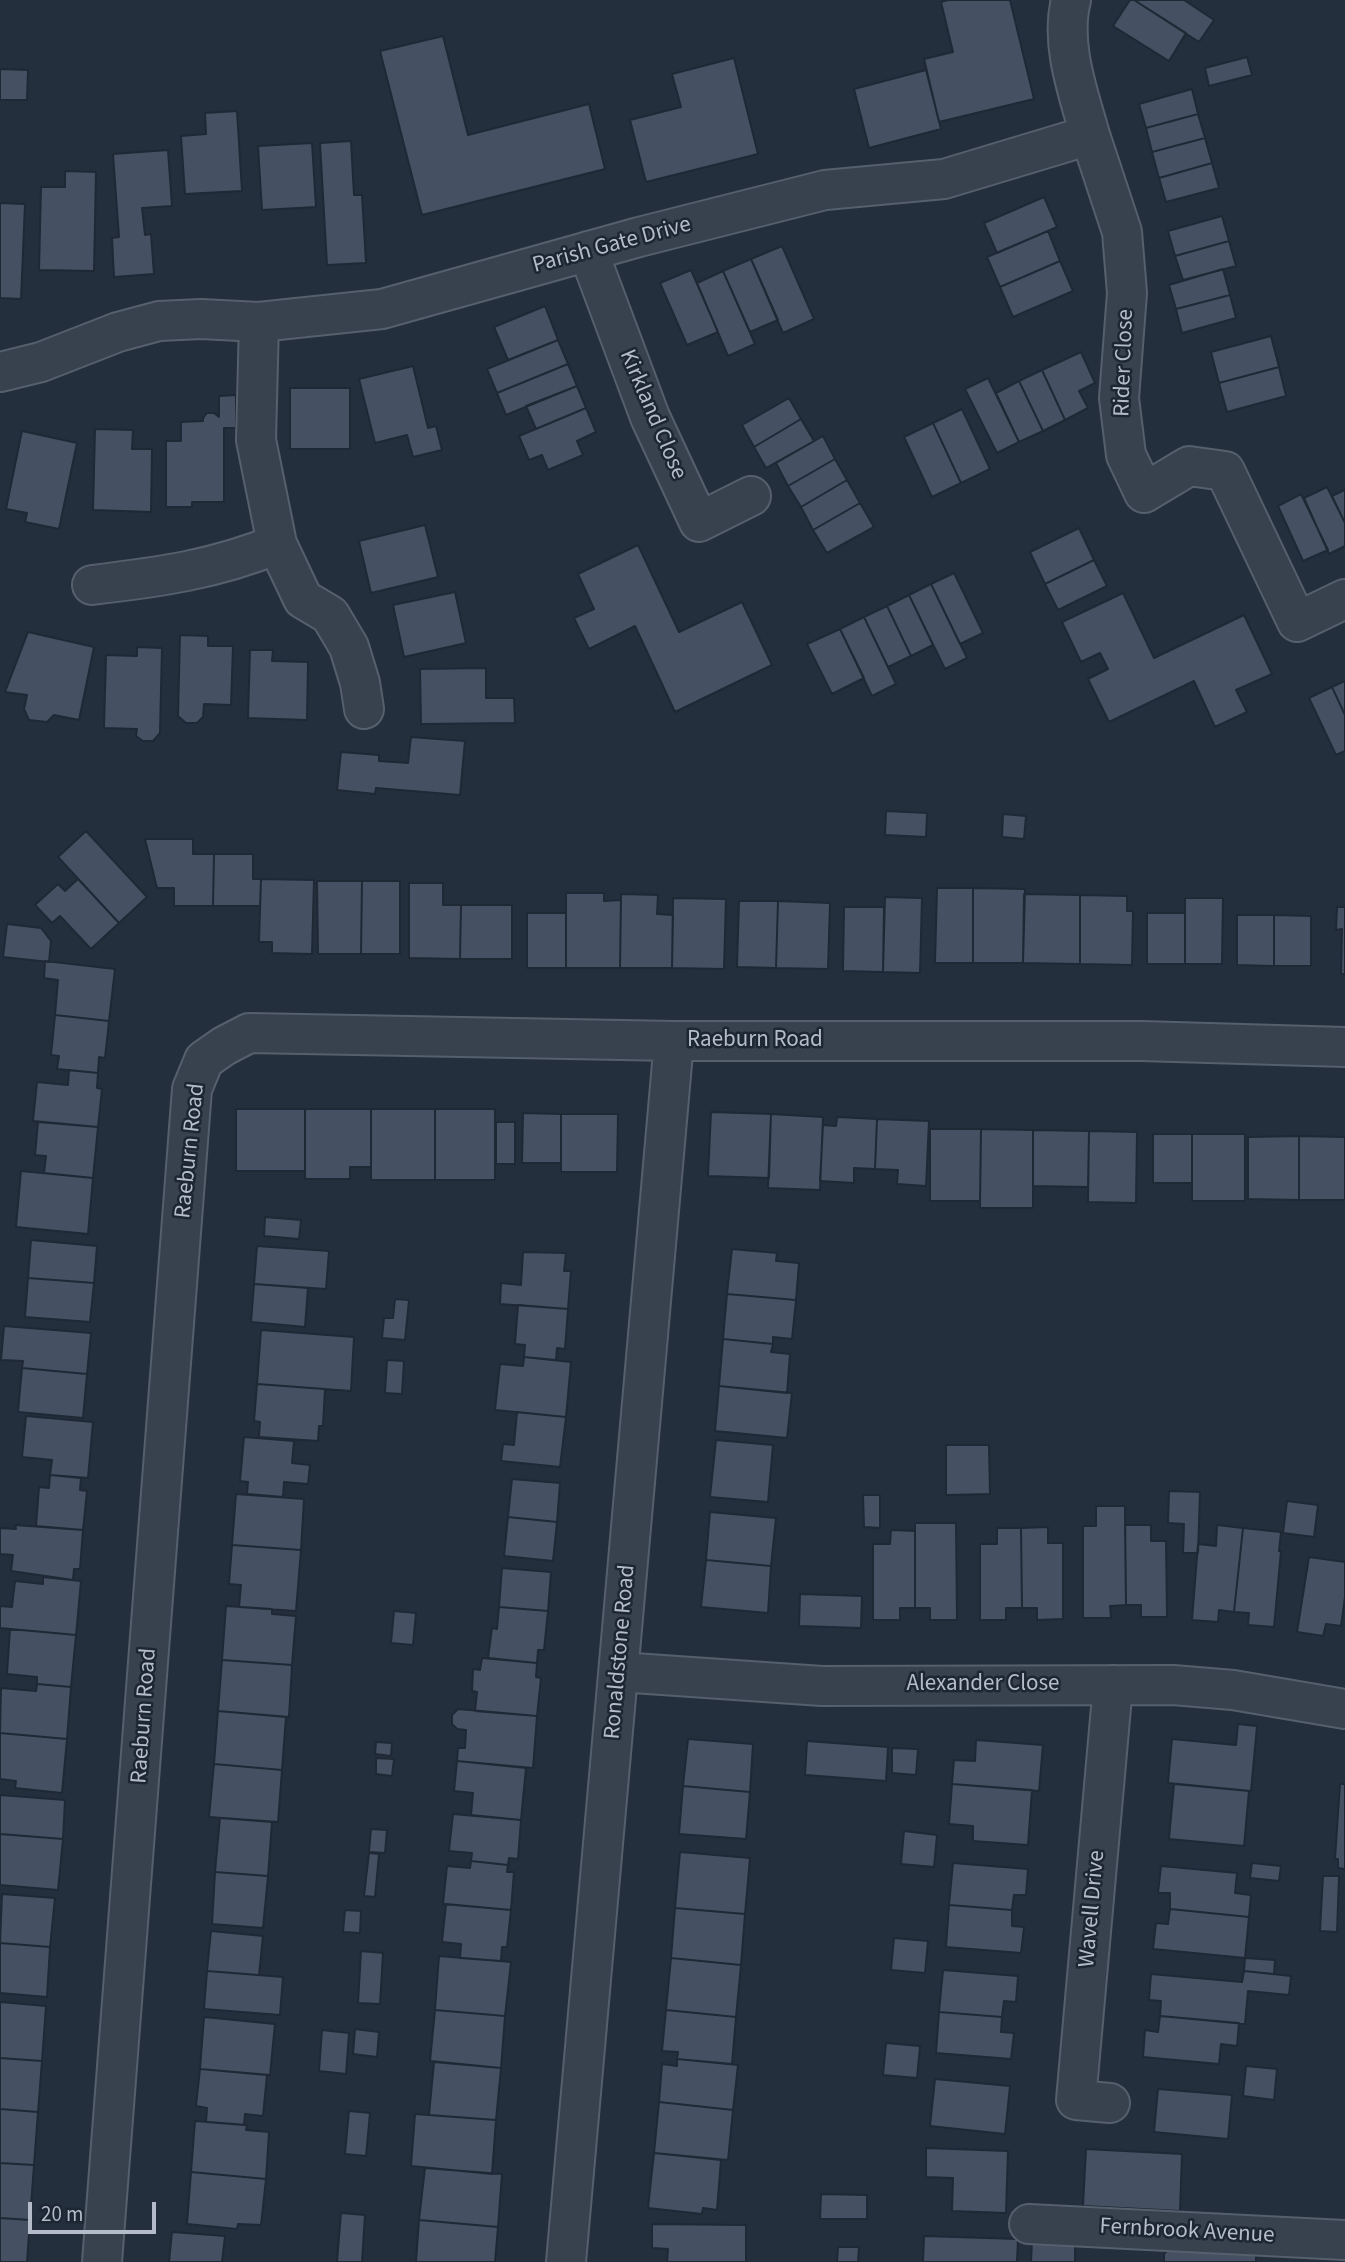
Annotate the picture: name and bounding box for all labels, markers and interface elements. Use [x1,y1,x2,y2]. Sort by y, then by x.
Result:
street label: Parish Gate Drive [530,212,694,280]
street label: Rider Close [1109,309,1141,417]
street label: Kirkland Close [612,346,692,484]
street label: Raeburn Road [687,1027,823,1055]
street label: Raeburn Road [170,1082,212,1220]
street label: Ronaldstone Road [600,1564,642,1740]
street label: Raeburn Road [126,1647,164,1785]
street label: Alexander Close [906,1671,1060,1699]
street label: Wavell Drive [1074,1849,1112,1969]
scale bar [32,2188,159,2232]
text: 20 m [41,2199,83,2229]
street label: Fernbrook Avenue [1099,2214,1275,2250]

